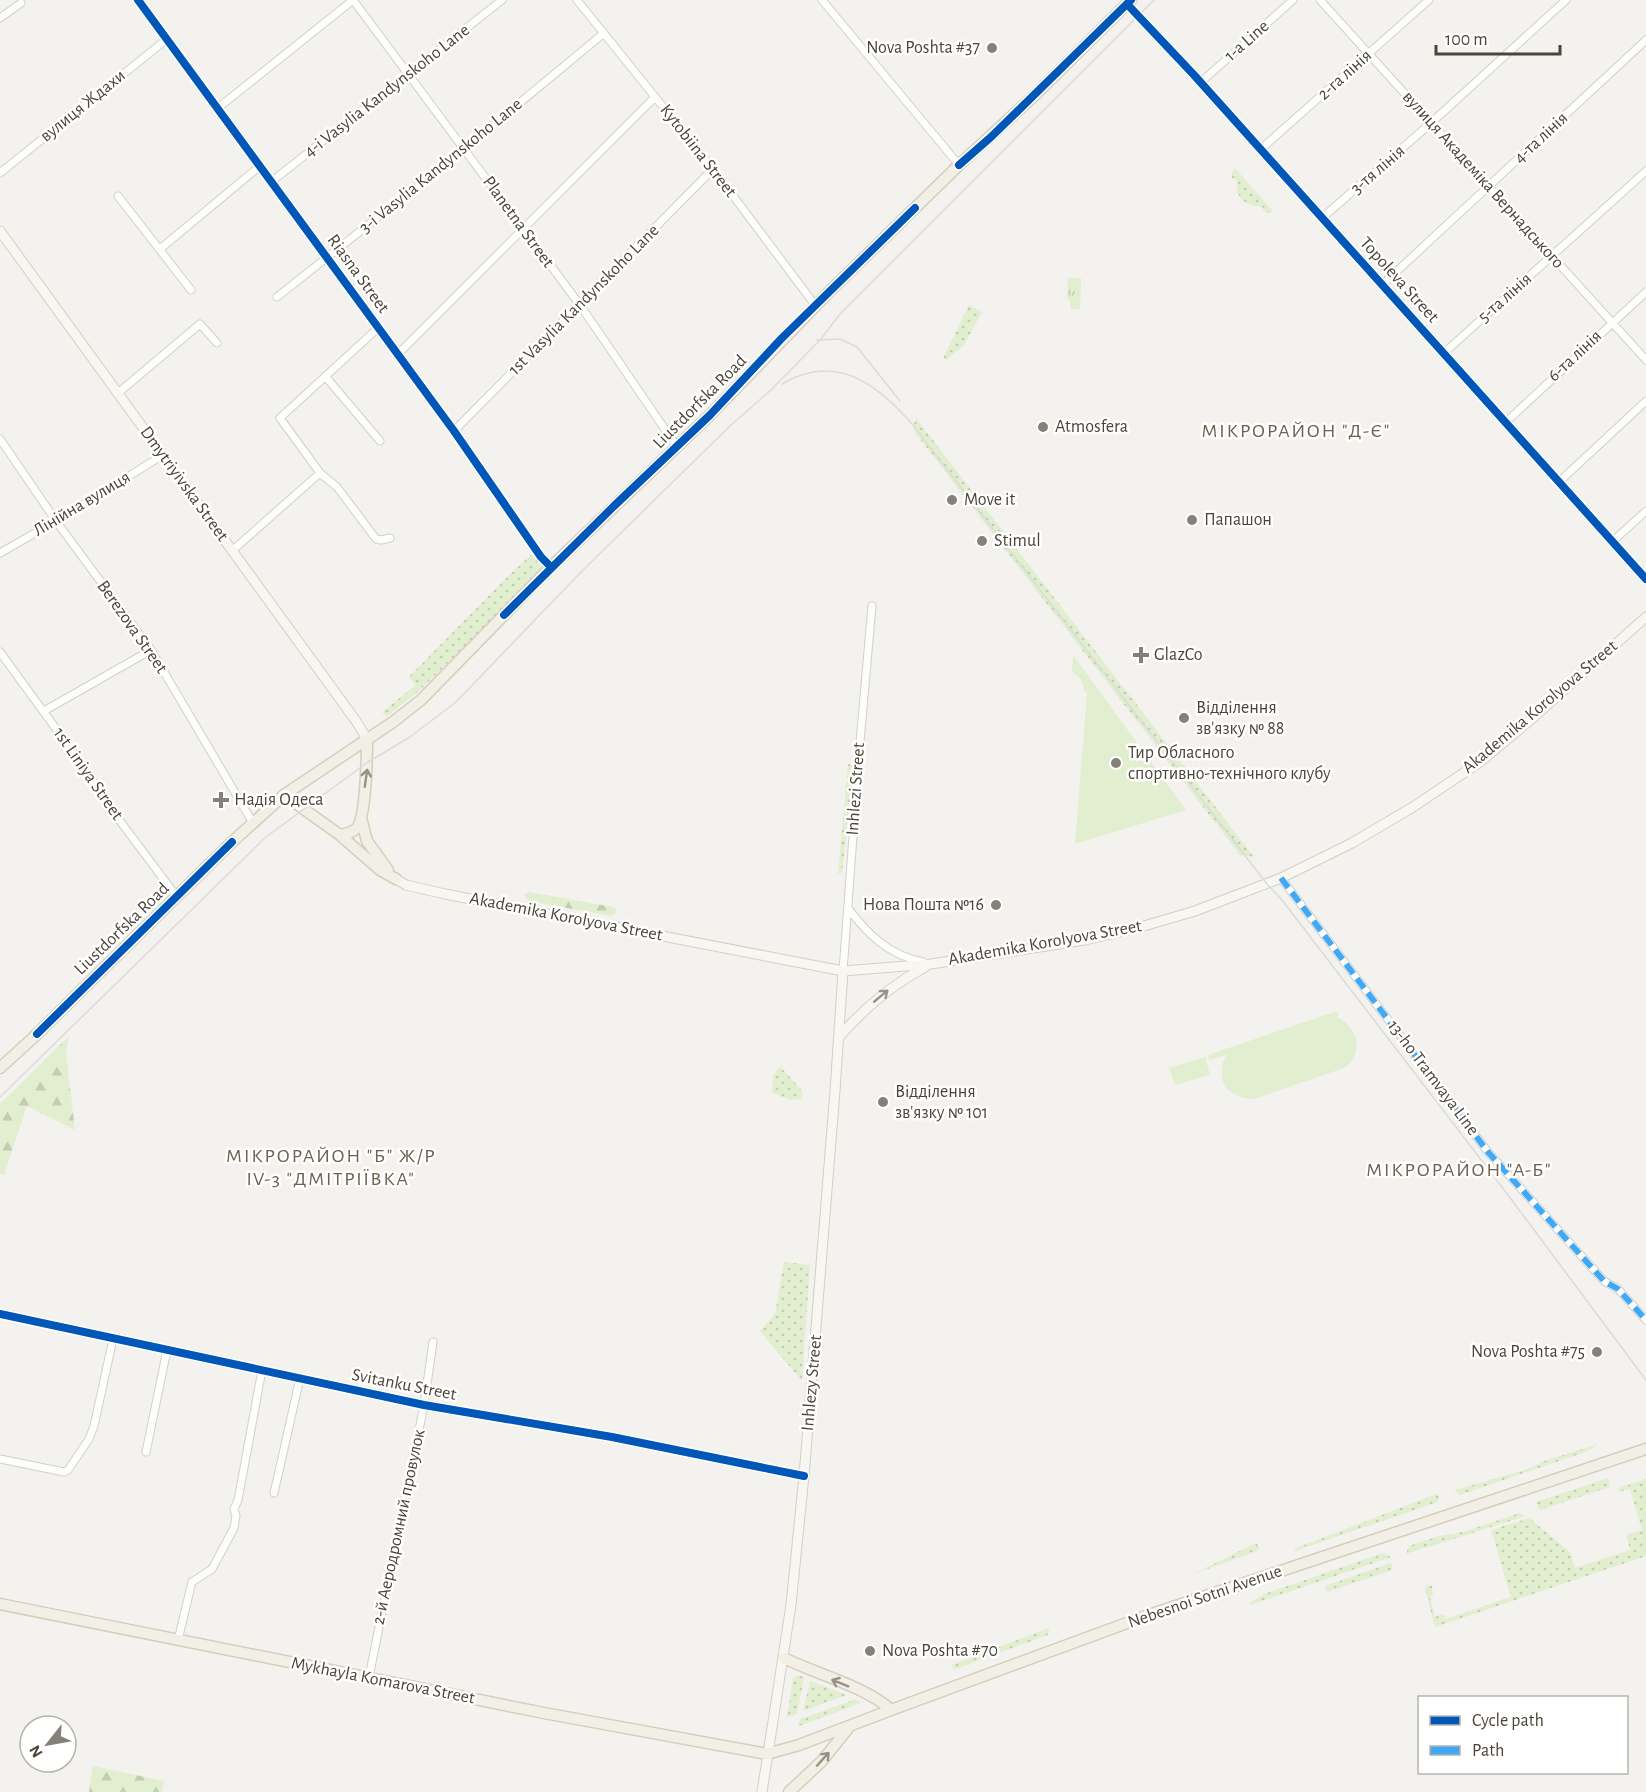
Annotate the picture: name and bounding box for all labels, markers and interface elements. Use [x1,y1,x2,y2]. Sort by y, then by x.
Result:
street label: 1-a Line [1221,17,1273,65]
scale bar [1436,18,1560,56]
street label: 4-i Vasylia Kandynskoho Lane [301,21,473,161]
text: 100 m [1445,31,1488,49]
place label: Nova Poshta #37 [866,39,980,57]
marker: Nova Poshta #37 [985,41,999,55]
street label: 2-га лінія [1315,46,1375,104]
street label: вулиця Ждахи [37,66,129,146]
street label: вулиця Академіка Вернадського [1399,88,1567,272]
street label: 3-i Vasylia Kandynskoho Lane [356,95,526,237]
street label: Kytobiina Street [656,101,740,201]
street label: 4-та лінія [1511,109,1571,167]
street label: 3-тя лінія [1348,142,1408,198]
street label: Planetna Street [479,173,557,271]
street label: 1st Vasylia Kandynskoho Lane [505,221,663,379]
street label: Riasna Street [324,231,393,317]
street label: Topoleva Street [1356,234,1442,326]
street label: 5-та лінія [1475,270,1535,326]
street label: 6-та лінія [1545,327,1605,385]
street label: Liustdorfska Road [650,352,750,452]
place label: Atmosfera [1055,418,1128,436]
marker: Atmosfera [1036,420,1050,434]
district label: МІКРОРАЙОН "Д-Є" [1201,421,1391,441]
street label: Dmytriyivska Street [136,423,232,545]
street label: Лінійна вулиця [30,468,134,540]
place label: Move it [964,491,1015,509]
marker: Move it [945,493,959,507]
place label: Папашон [1204,511,1272,529]
marker: Папашон [1185,513,1199,527]
place label: Stimul [994,532,1041,550]
marker: Stimul [975,534,989,548]
street label: Berezova Street [93,577,171,677]
street label: Akademika Korolyova Street [1459,637,1621,777]
marker: GlazCo [1132,646,1150,664]
place label: GlazCo [1154,646,1203,664]
place label: Відділення зв'язку № 88 [1196,699,1284,738]
marker: Відділення зв'язку № 88 [1177,711,1191,725]
street label: 1st Liniya Street [50,725,127,824]
street label: Inhlezi Street [844,742,868,836]
place label: Тир Обласного спортивно-технічного клубу [1128,743,1331,783]
marker: Тир Обласного спортивно-технічного клубу [1109,756,1123,770]
one-way arrow [360,769,371,789]
marker: Надія Одеса [212,791,230,809]
place label: Надія Одеса [234,791,324,809]
street label: Liustdorfska Road [71,879,173,979]
street label: Akademika Korolyova Street [468,889,664,945]
place label: Нова Пошта №16 [863,896,984,914]
marker: Нова Пошта №16 [989,898,1003,912]
street label: Akademika Korolyova Street [947,917,1143,969]
one-way arrow [873,989,888,1003]
street label: 13-ho Tramvaya Line [1384,1017,1482,1139]
place label: Відділення зв'язку № 101 [895,1083,988,1122]
marker: Відділення зв'язку № 101 [876,1095,890,1109]
district label: МІКРОРАЙОН "Б" Ж/Р IV-3 "ДМІТРІЇВКА" [226,1146,436,1189]
district label: МІКРОРАЙОН "А-Б" [1366,1160,1552,1180]
street label: Inhlezy Street [799,1334,825,1432]
place label: Nova Poshta #75 [1471,1343,1585,1361]
marker: Nova Poshta #75 [1590,1345,1604,1359]
street label: Svitanku Street [350,1366,458,1404]
street label: 2-й Аеродромний провулок [369,1427,429,1626]
street label: Nebesnoi Sotni Avenue [1126,1562,1284,1632]
place label: Nova Poshta #70 [882,1642,998,1660]
marker: Nova Poshta #70 [863,1644,877,1658]
street label: Mykhayla Komarova Street [290,1654,477,1708]
one-way arrow [831,1677,849,1688]
legend [1418,1696,1628,1774]
text: Cycle path [1472,1712,1544,1730]
north arrow [18,1714,78,1774]
text: N [26,1742,46,1760]
text: Path [1472,1742,1504,1760]
one-way arrow [816,1752,830,1767]

